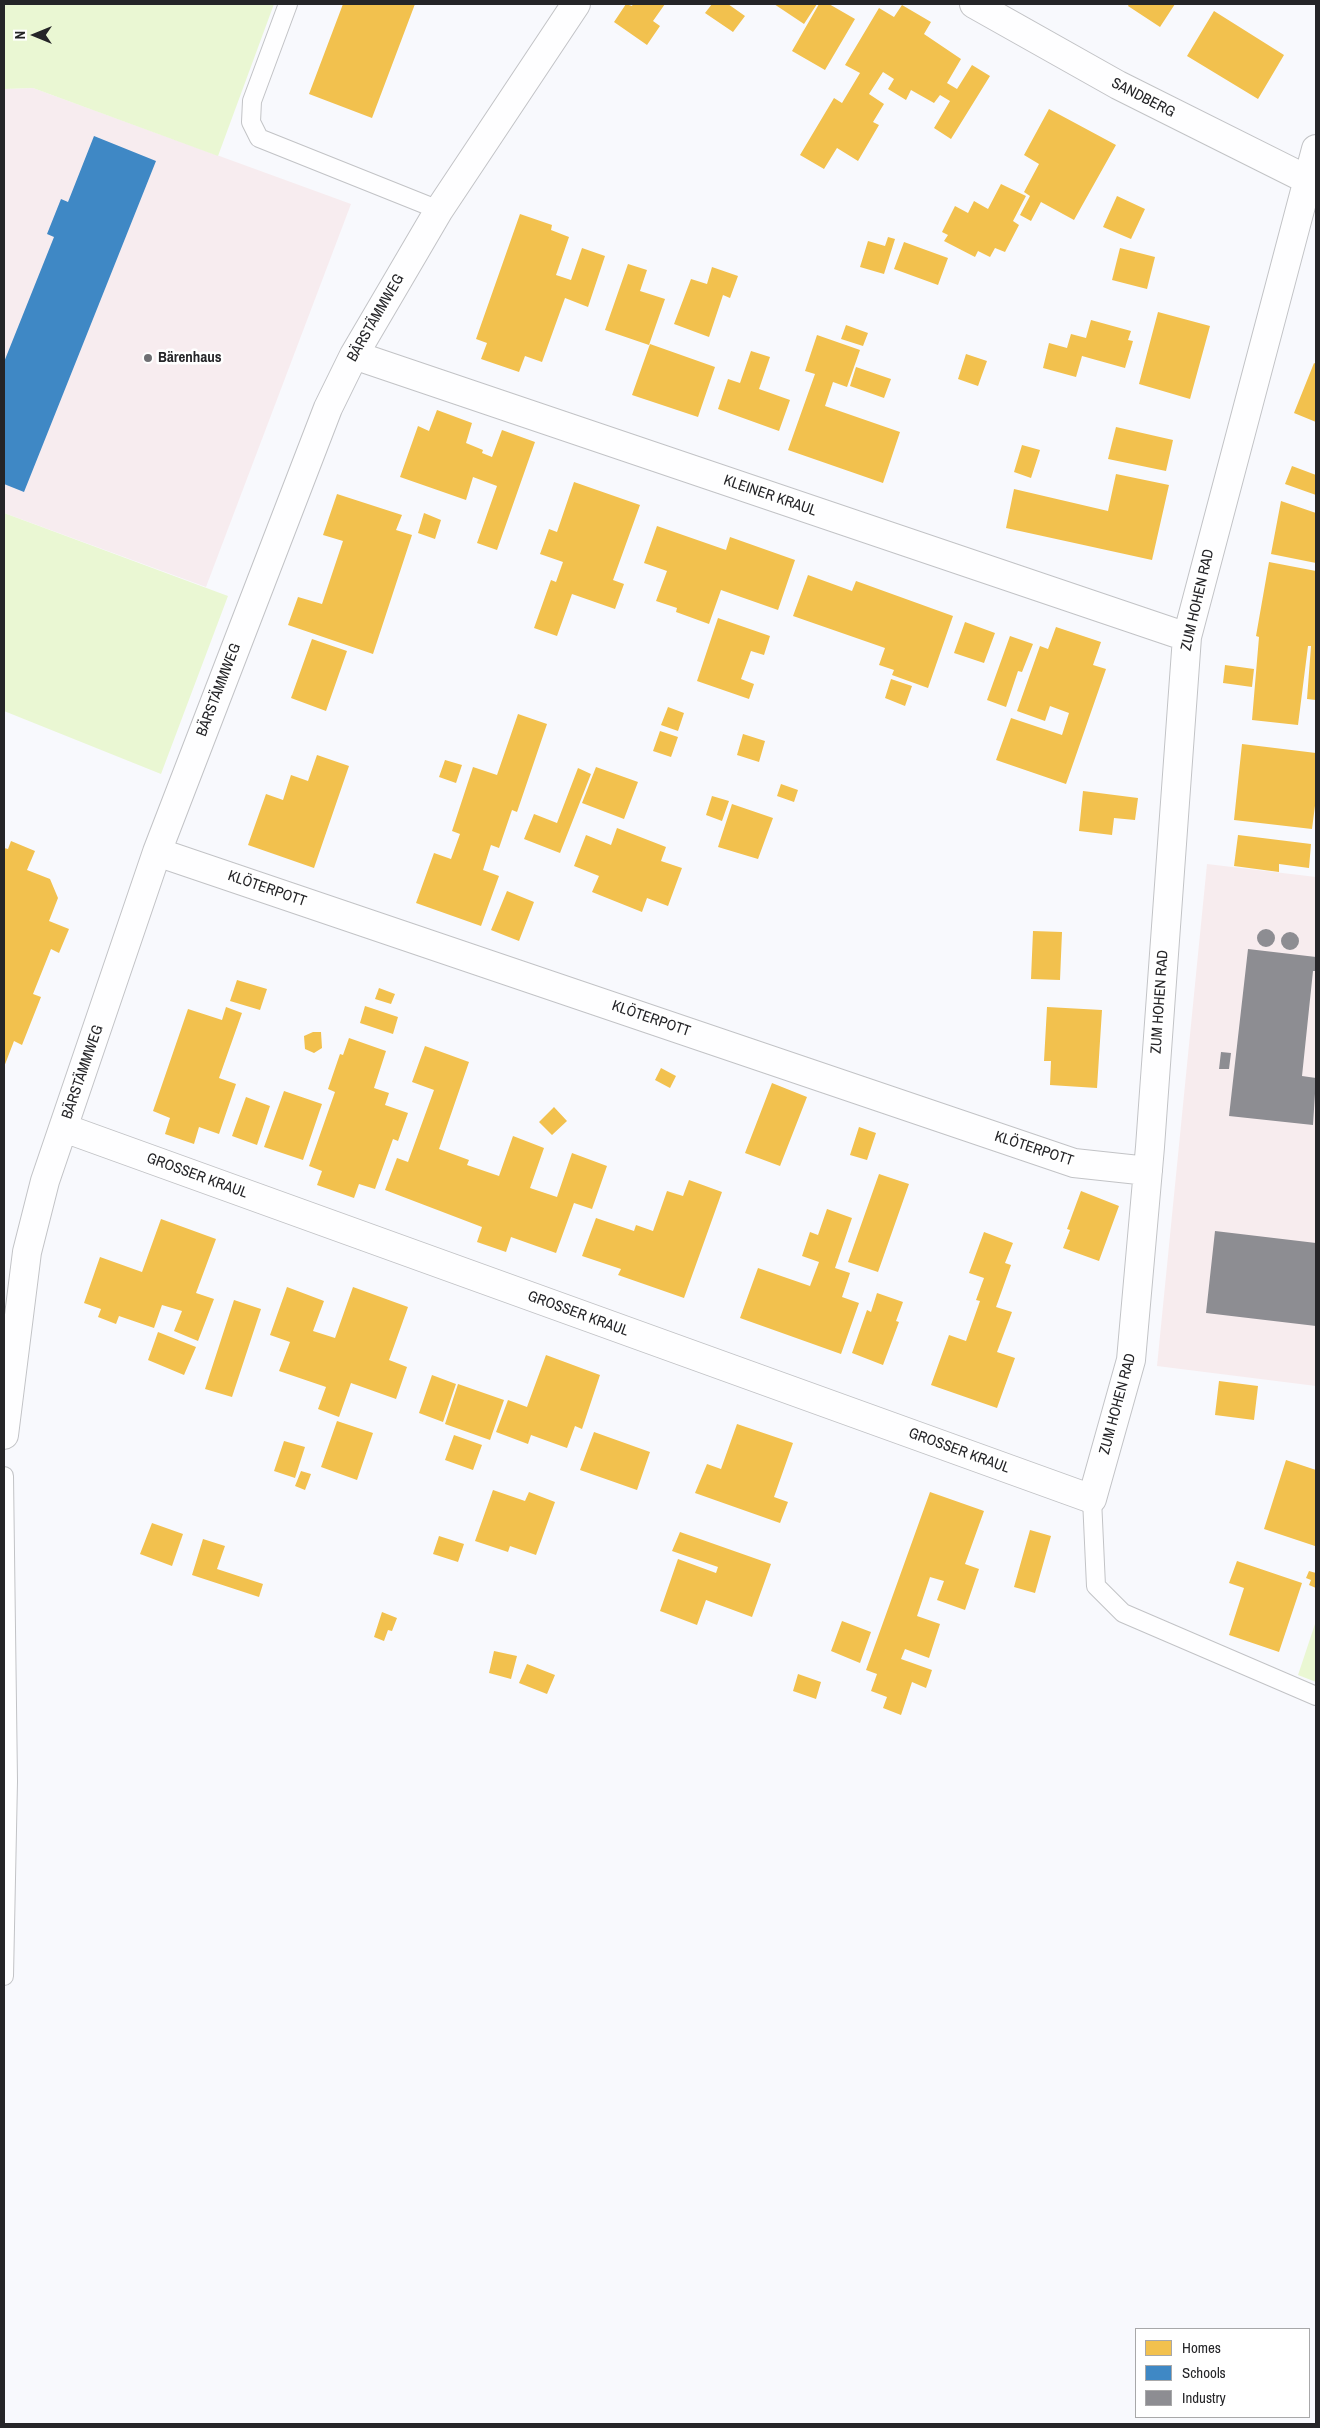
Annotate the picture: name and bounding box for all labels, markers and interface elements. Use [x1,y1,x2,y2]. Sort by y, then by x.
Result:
north arrow [10,10,60,60]
text: N [11,31,29,39]
street label: SANDBERG [1108,74,1178,122]
street label: BÄRSTÄMMWEG [344,271,408,365]
place label: Bärenhaus [158,349,222,367]
marker: Bärenhaus [142,352,154,364]
street label: KLEINER KRAUL [721,472,819,520]
street label: ZUM HOHEN RAD [1178,547,1218,653]
street label: BÄRSTÄMMWEG [193,641,245,739]
street label: KLÖTERPOTT [225,867,309,911]
street label: ZUM HOHEN RAD [1147,950,1173,1054]
street label: KLÖTERPOTT [609,997,693,1041]
street label: BÄRSTÄMMWEG [59,1023,107,1121]
street label: KLÖTERPOTT [992,1128,1076,1170]
street label: GROSSER KRAUL [144,1149,250,1203]
street label: GROSSER KRAUL [525,1287,631,1341]
street label: ZUM HOHEN RAD [1096,1352,1140,1456]
street label: GROSSER KRAUL [906,1424,1012,1478]
legend [1135,2328,1310,2418]
text: Homes [1182,2337,1221,2358]
text: Schools [1182,2362,1226,2383]
text: Industry [1182,2387,1226,2408]

